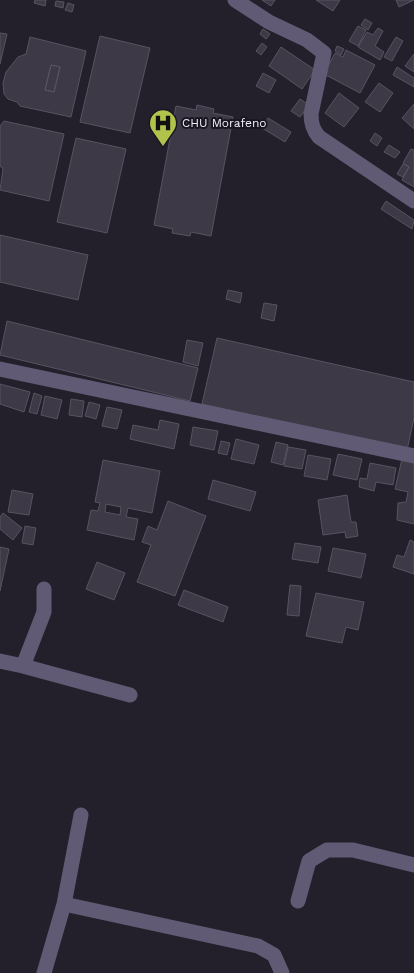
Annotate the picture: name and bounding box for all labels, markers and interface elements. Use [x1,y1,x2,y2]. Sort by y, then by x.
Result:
hospital icon: CHU Morafeno [148,108,178,147]
place label: CHU Morafeno [182,116,267,130]

